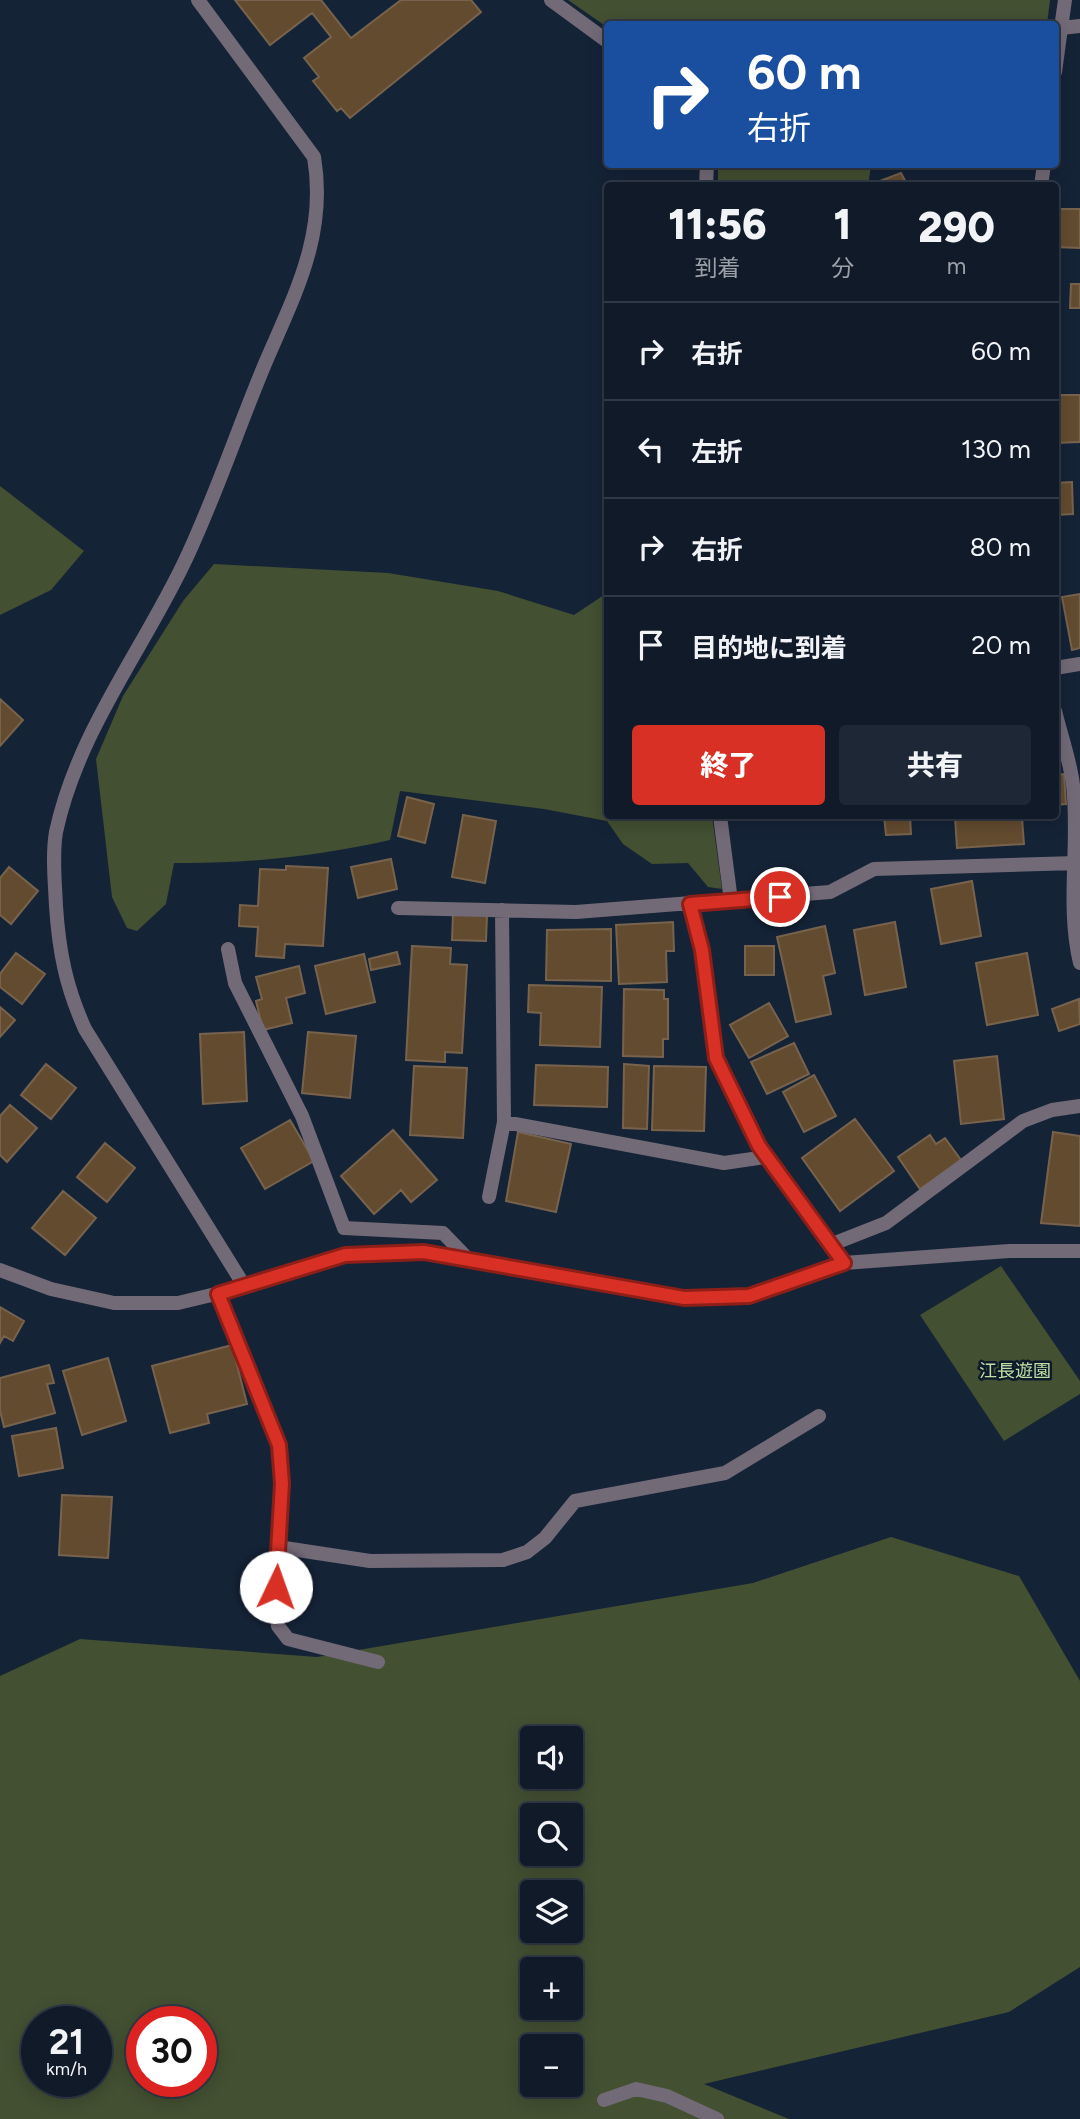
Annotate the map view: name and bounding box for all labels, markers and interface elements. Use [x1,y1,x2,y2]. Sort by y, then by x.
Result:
text: 60 m [747,42,862,101]
icon: right [632,49,723,140]
text: 右折 [747,109,811,147]
text: 11:56 [668,199,767,250]
text: 1 [833,199,851,250]
text: 290 [918,202,995,253]
text: m [947,252,966,280]
text: 到着 [694,254,740,282]
text: 分 [831,254,854,282]
icon: right [632,332,670,370]
text: 60 m [971,335,1031,367]
text: 右折 [691,338,743,370]
icon: left [632,430,670,468]
text: 130 m [961,433,1031,465]
text: 左折 [691,436,743,468]
icon: right [632,528,670,566]
text: 80 m [970,531,1031,563]
text: 右折 [691,534,743,566]
icon: arrive [632,626,670,664]
text: 20 m [971,629,1031,661]
text: 目的地に到着 [691,632,847,664]
button: 終了 [632,725,825,805]
button: 共有 [839,725,1031,805]
pin [750,867,810,927]
icon: arrive [761,878,799,916]
park label: 江長遊園 [979,1360,1051,1382]
position arrow [239,1550,313,1624]
map controls [520,1726,583,2097]
button: sound [520,1726,583,1789]
button: search [520,1803,583,1866]
button: layers [520,1880,583,1943]
button: + [520,1957,583,2020]
speed limit sign: 30 [126,2006,217,2097]
text: 21 [49,2021,84,2063]
button: − [520,2034,583,2097]
text: km/h [46,2058,87,2080]

